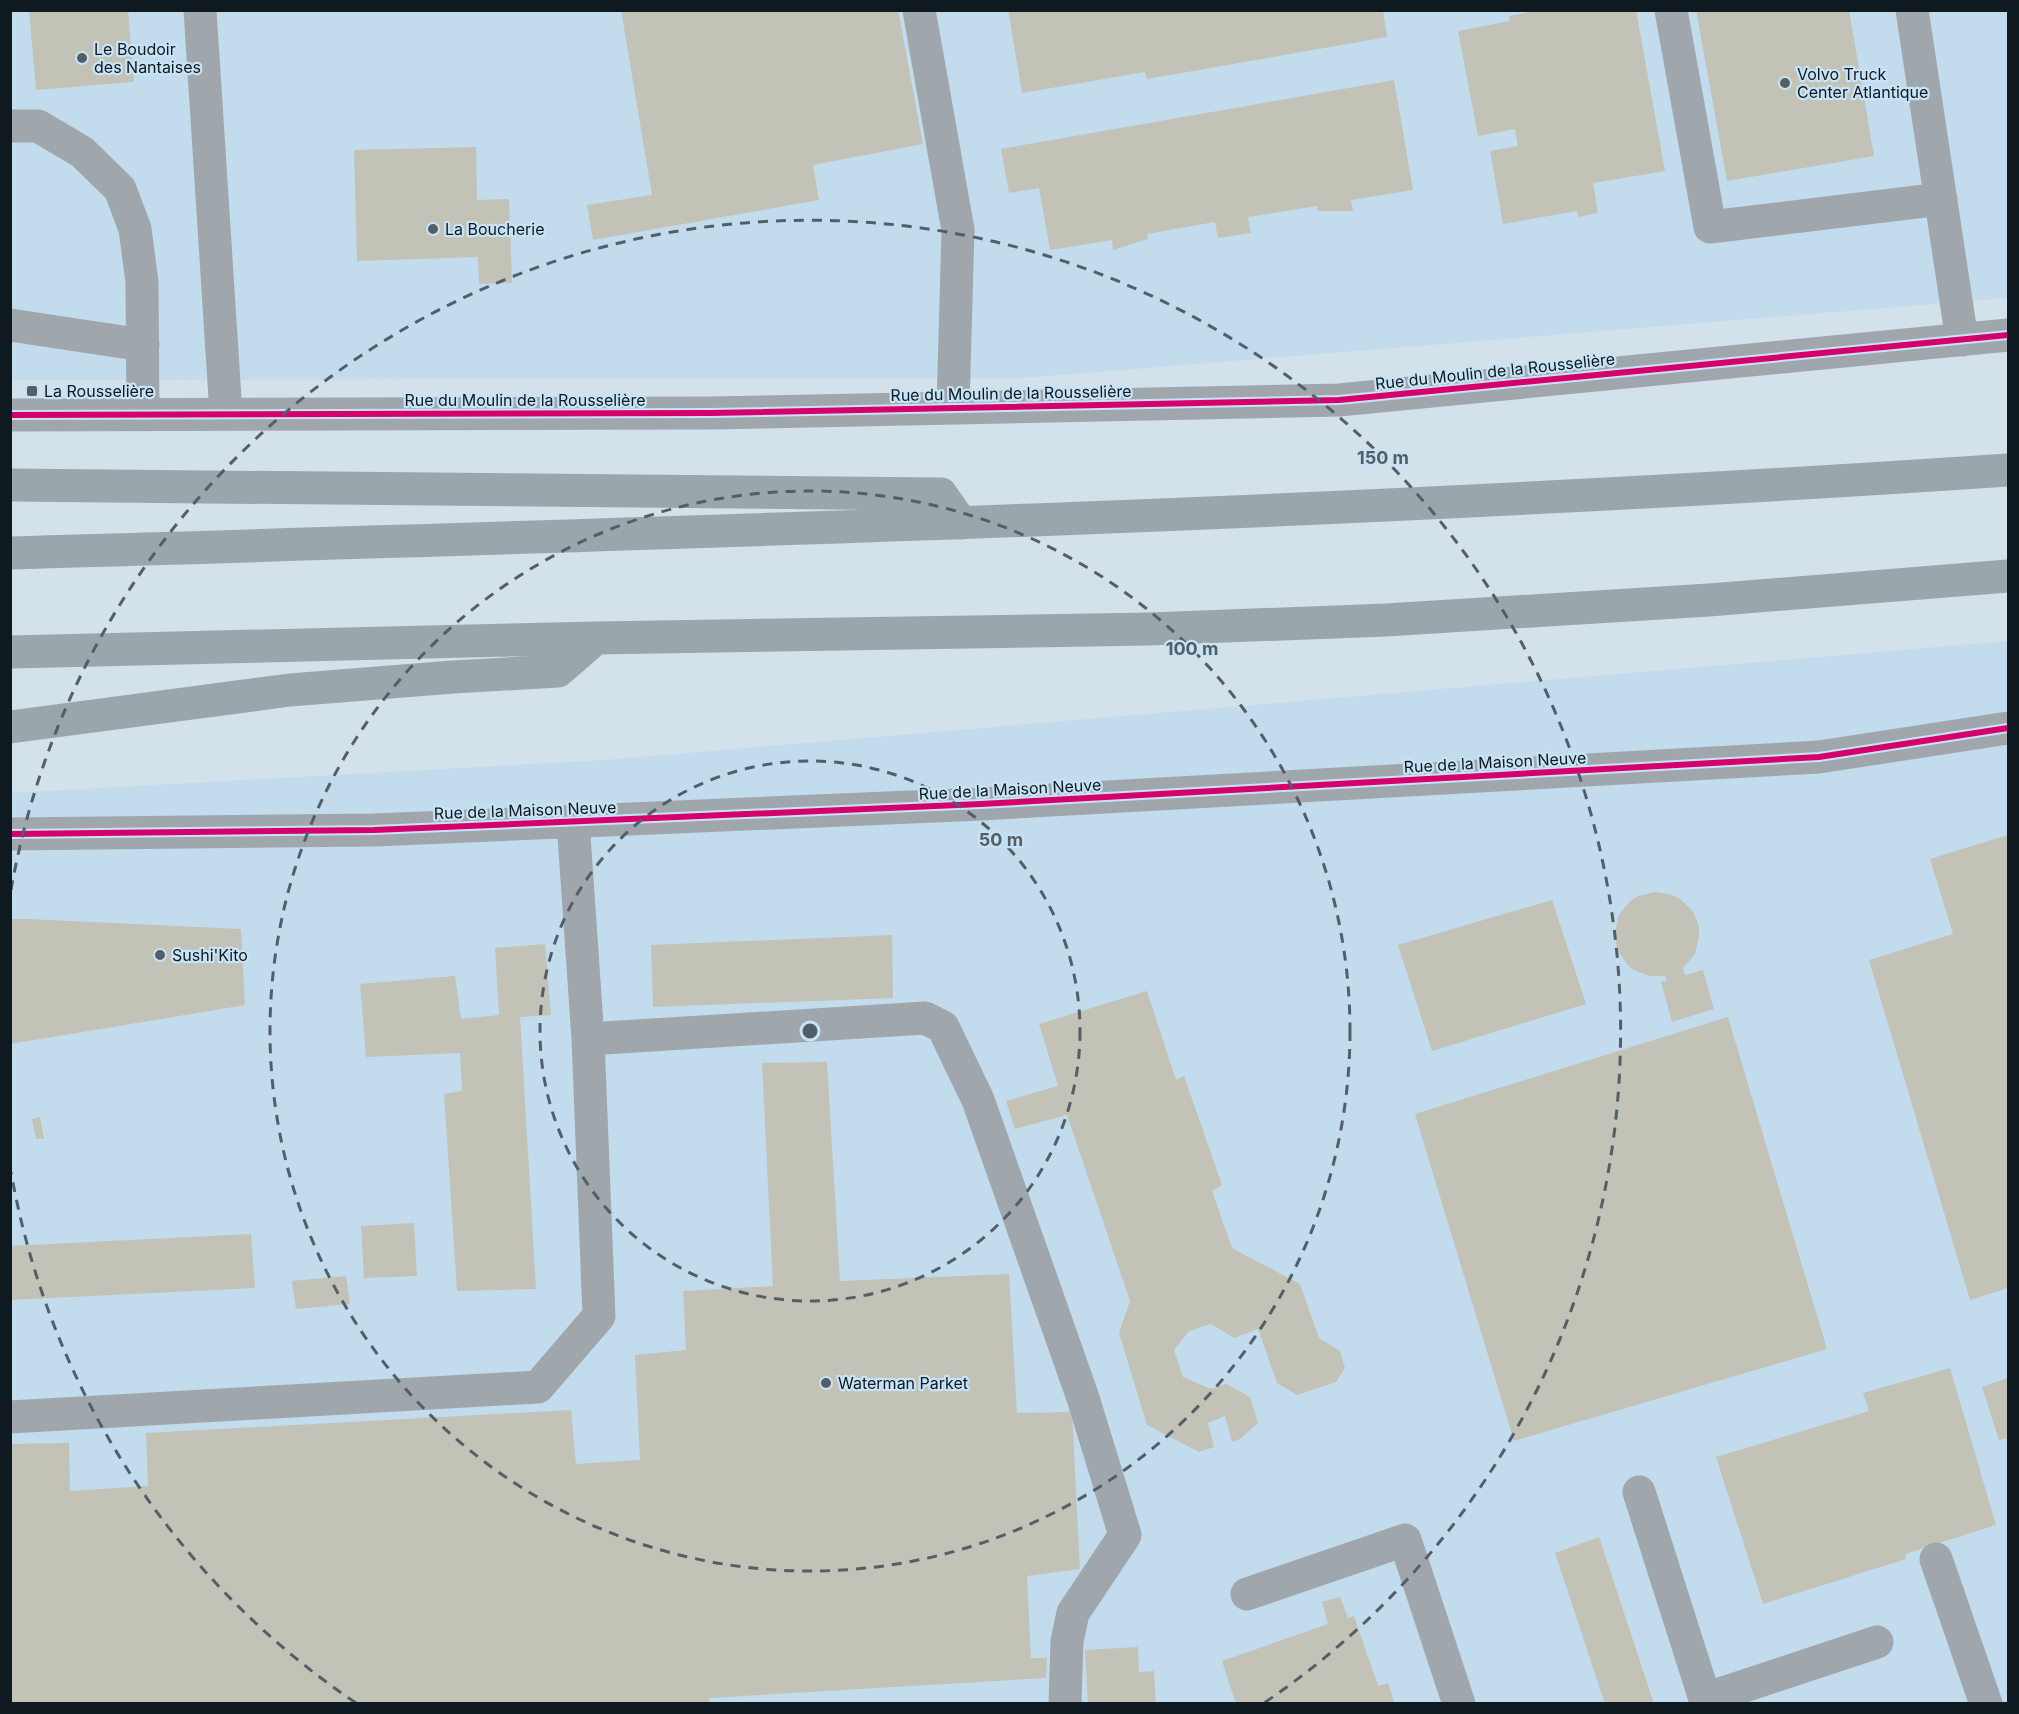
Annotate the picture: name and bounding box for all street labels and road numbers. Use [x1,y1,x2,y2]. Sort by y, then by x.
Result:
street label: Rue du Moulin de la Rousselière [1374,348,1616,394]
street label: Rue du Moulin de la Rousselière [890,381,1132,405]
street label: Rue du Moulin de la Rousselière [404,390,646,410]
street label: Rue de la Maison Neuve [1403,747,1587,777]
street label: Rue de la Maison Neuve [918,774,1102,804]
street label: Rue de la Maison Neuve [433,797,617,823]

